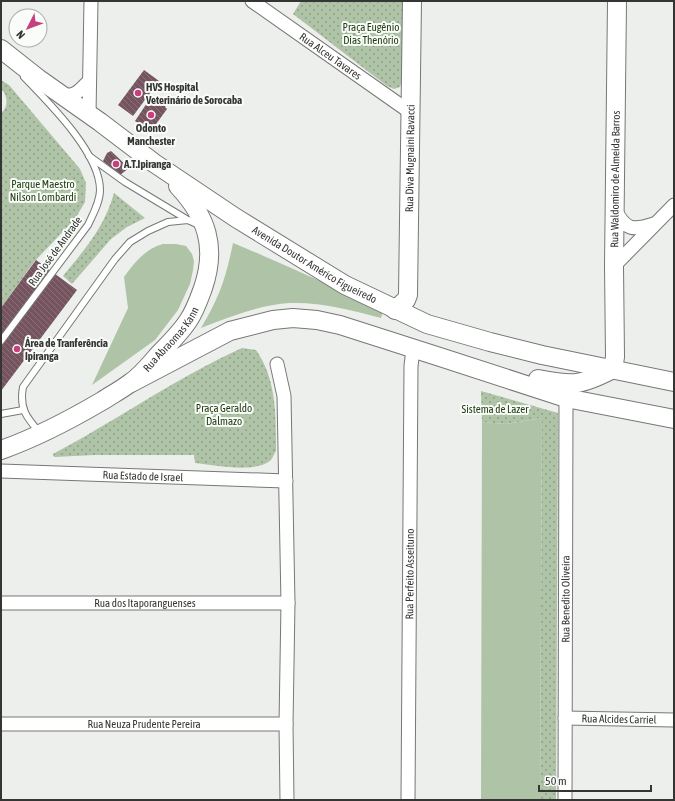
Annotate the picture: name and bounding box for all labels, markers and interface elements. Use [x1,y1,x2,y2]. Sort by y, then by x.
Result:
north arrow [8,8,48,48]
park label: Praça Eugênio Dias Thenório [343,21,399,46]
text: N [14,28,27,41]
street label: Rua Alceu Tavares [297,30,364,82]
place label: HVS Hospital Veterinário de Sorocaba [145,81,242,106]
marker: HVS Hospital Veterinário de Sorocaba [133,88,143,98]
street label: Rua Diva Mugnaini Ravacci [403,104,417,212]
marker: Odonto Manchester [146,110,156,120]
street label: Rua Waldomiro de Almeida Barros [608,110,622,248]
place label: Odonto Manchester [127,122,175,147]
place label: A.T.Ipiranga [123,158,171,170]
marker: A.T.Ipiranga [111,159,121,169]
park label: Parque Maestro Nilson Lombardi [10,178,76,203]
street label: Rua José de Andrade [26,214,84,288]
street label: Avenida Doutor Américo Figueiredo [250,224,379,305]
street label: Rua Abraomas Kann [141,305,201,374]
place label: Área de Tranferência Ipiranga [24,337,108,362]
marker: Área de Tranferência Ipiranga [12,344,22,354]
park label: Praça Geraldo Dalmazo [196,402,252,427]
park label: Sistema de Lazer [462,403,529,415]
street label: Rua Estado de Israel [102,469,184,483]
street label: Rua Perfeito Asseituno [403,528,416,620]
street label: Rua Benedito Oliveira [559,555,572,643]
street label: Rua dos Itaporanguenses [94,597,196,609]
street label: Rua Alcides Carriel [581,712,657,726]
street label: Rua Neuza Prudente Pereira [87,718,201,730]
scale bar [539,767,651,793]
text: 50 m [545,774,567,788]

